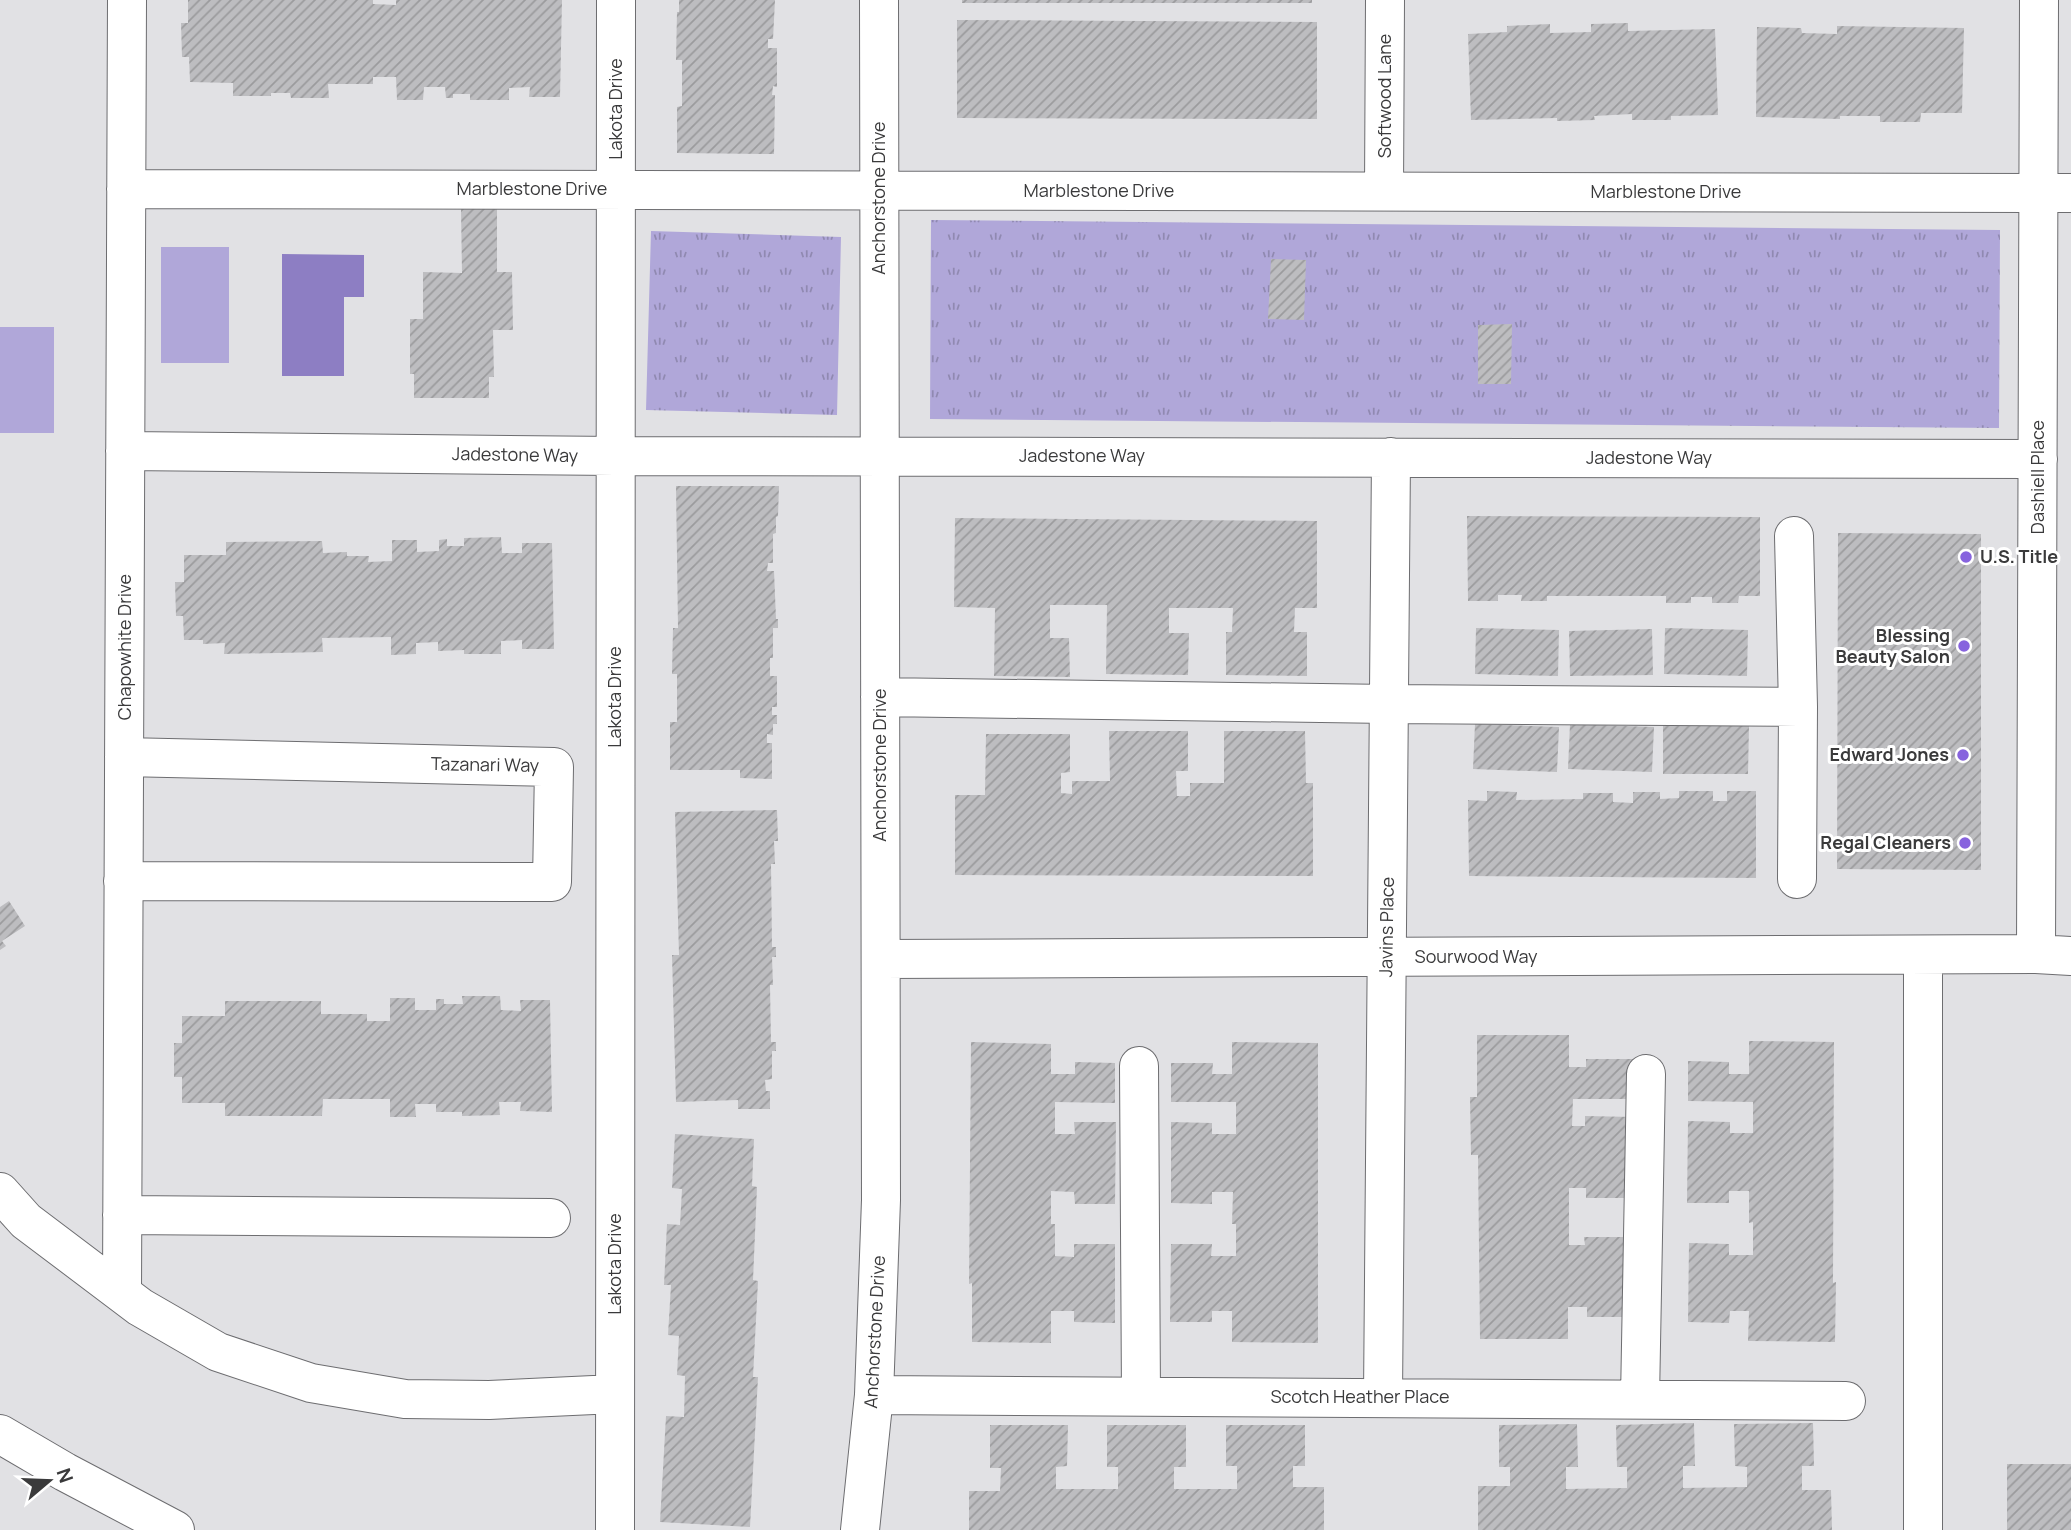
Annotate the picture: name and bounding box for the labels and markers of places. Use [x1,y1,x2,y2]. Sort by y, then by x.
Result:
place label: U.S. Title [1980,544,2058,568]
marker: U.S. Title [1958,549,1974,565]
place label: Blessing Beauty Salon [1836,623,1950,668]
marker: Blessing Beauty Salon [1956,638,1972,654]
place label: Edward Jones [1830,742,1949,766]
marker: Edward Jones [1955,747,1971,763]
place label: Regal Cleaners [1820,830,1951,854]
marker: Regal Cleaners [1957,835,1973,851]

